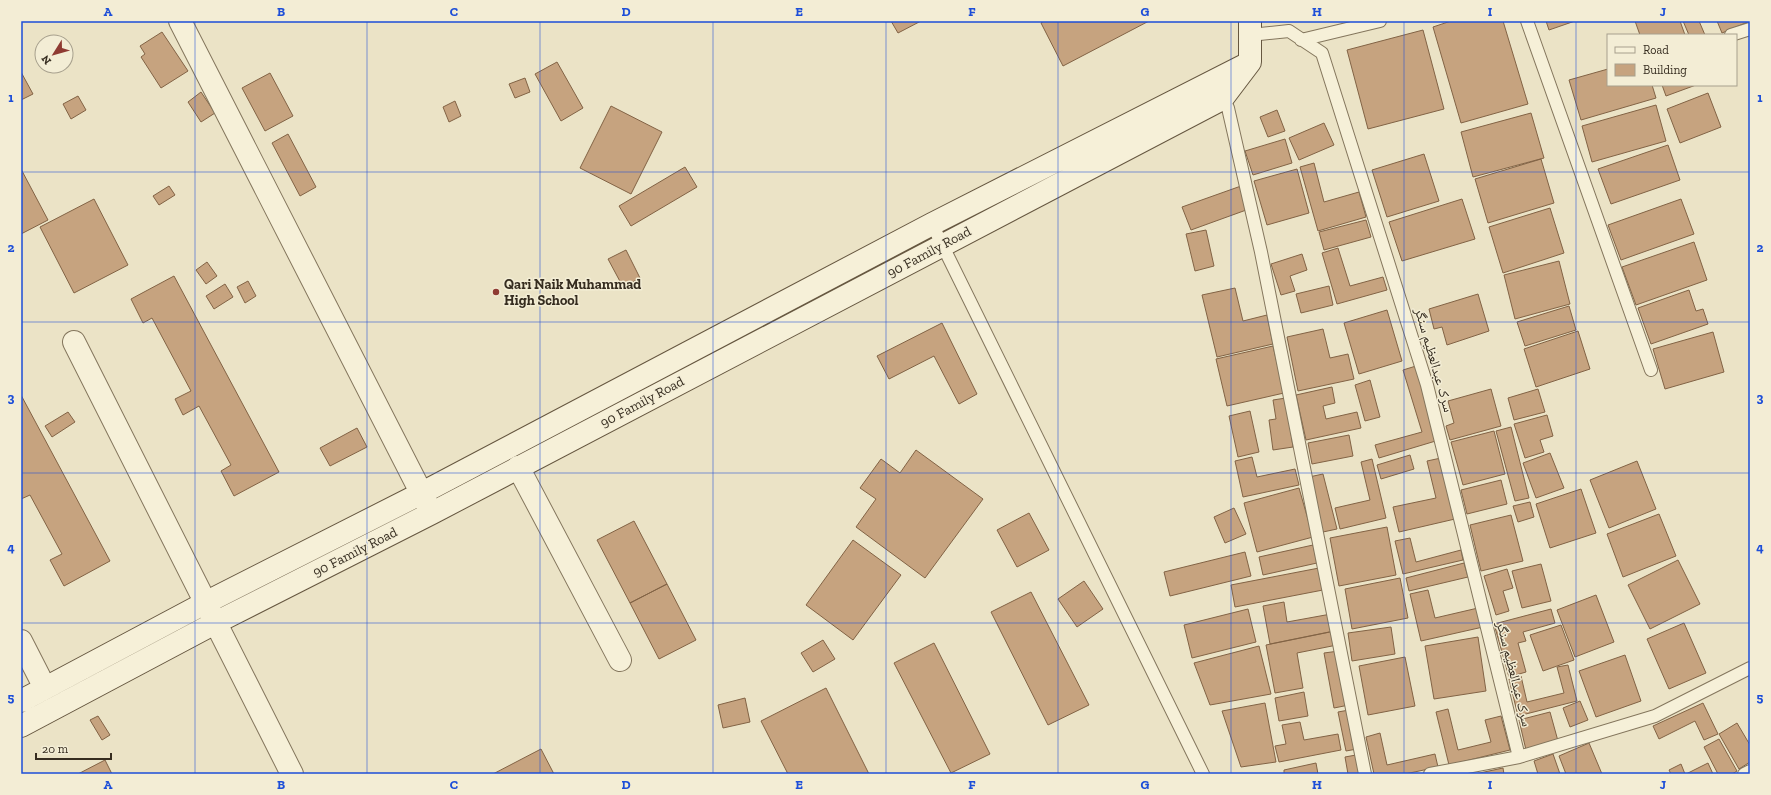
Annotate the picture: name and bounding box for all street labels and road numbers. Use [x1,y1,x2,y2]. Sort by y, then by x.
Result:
street label: 90 Family Road [884,223,974,281]
street label: سرک عبدالعظیم سنگر [1410,305,1457,414]
street label: 90 Family Road [597,373,687,431]
street label: 90 Family Road [310,523,400,581]
street label: سرک عبدالعظیم سنگر [1491,619,1535,729]

